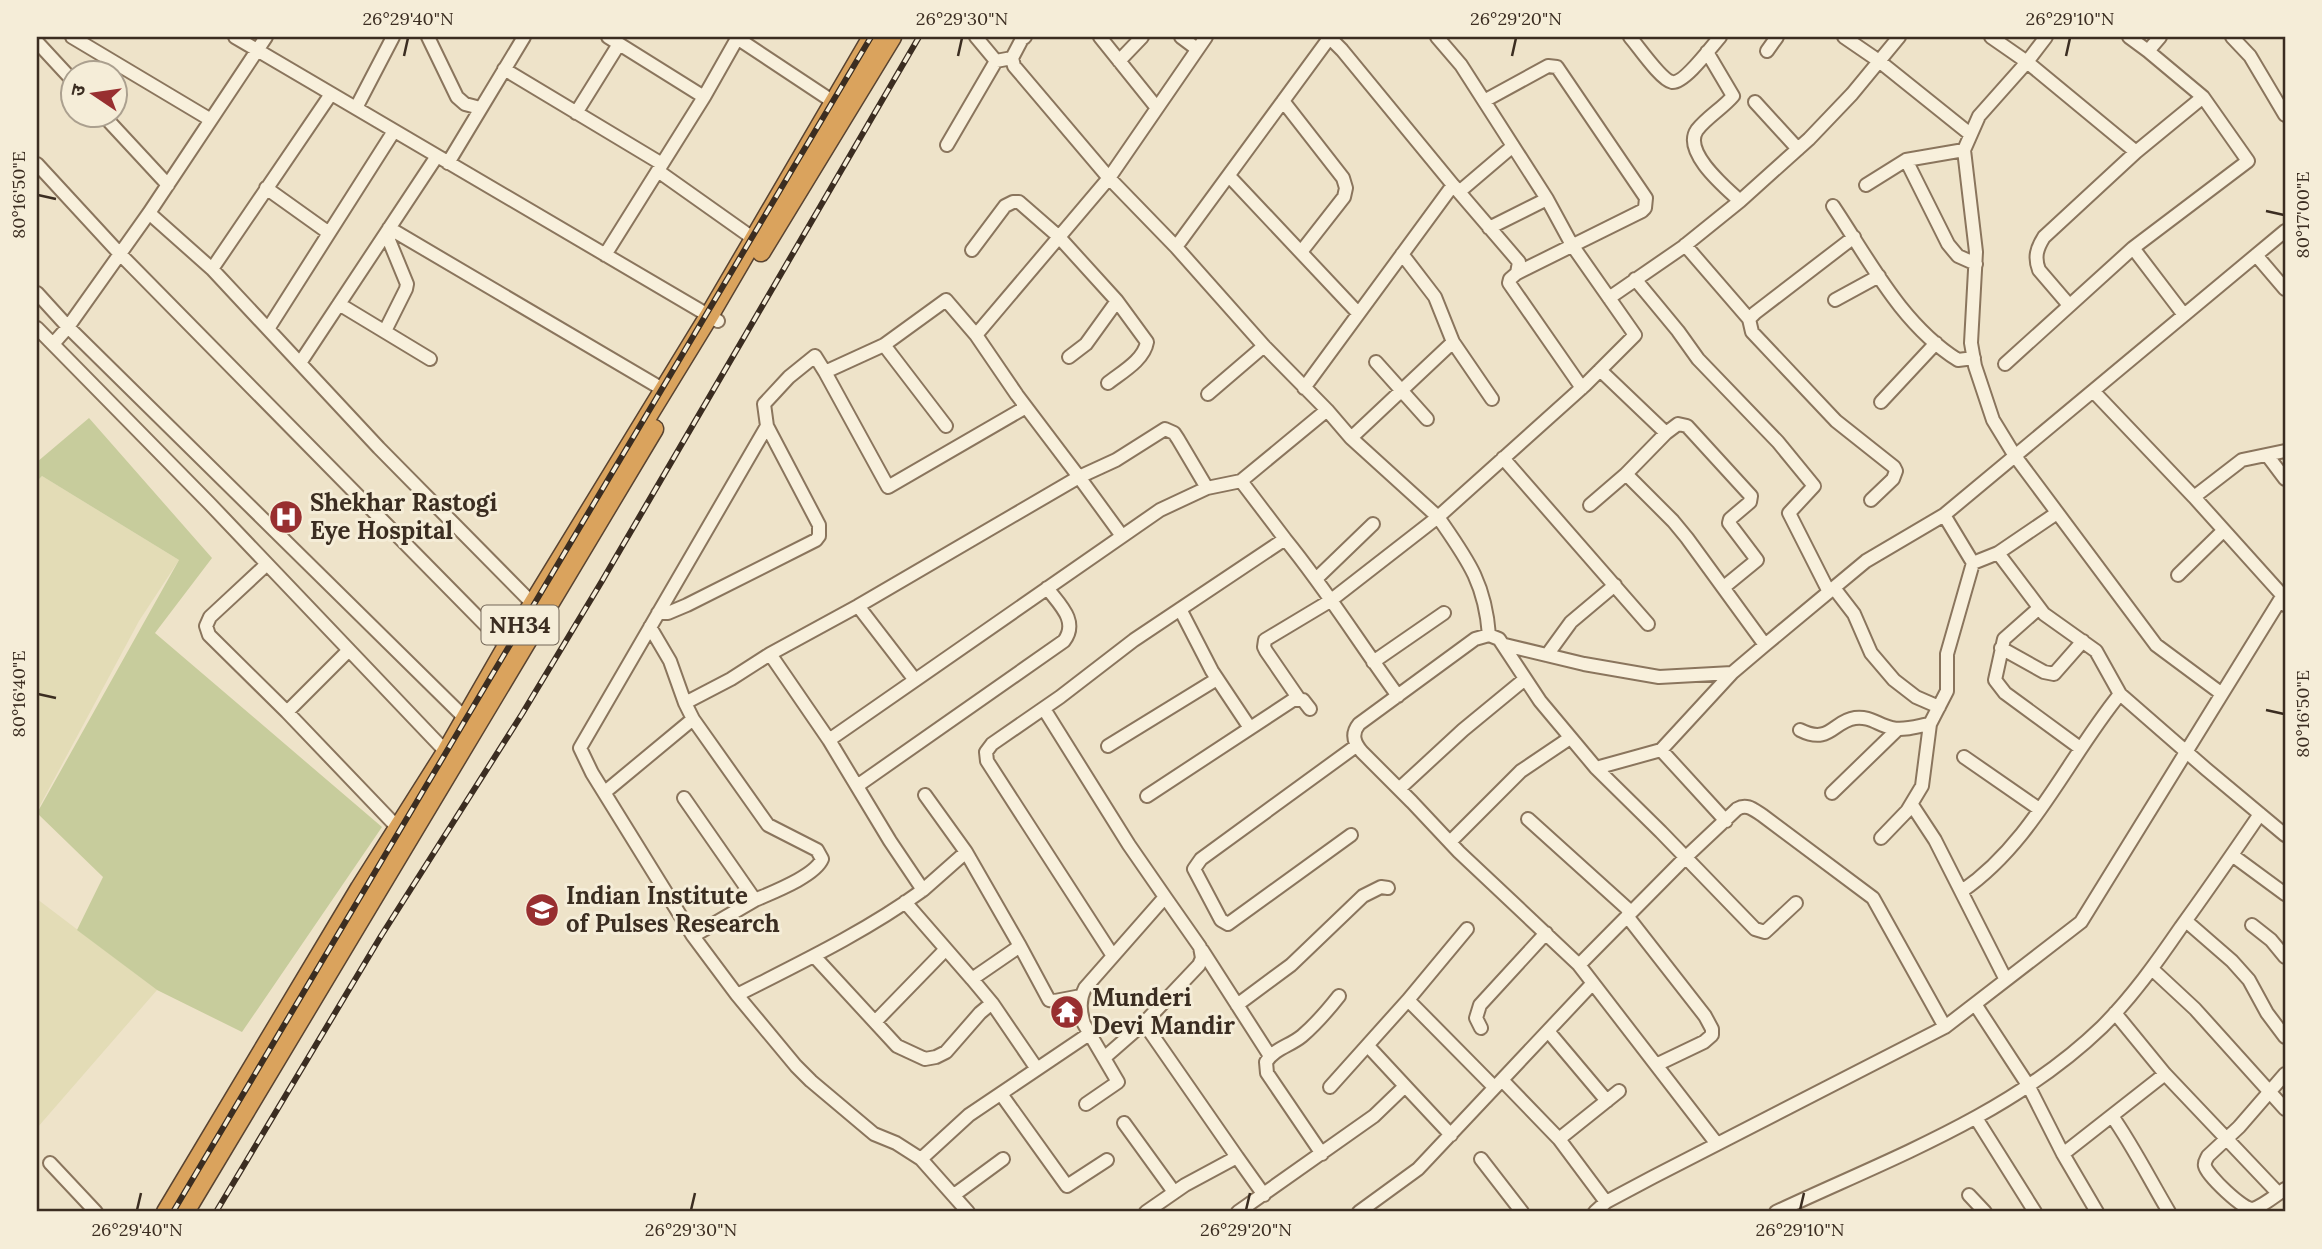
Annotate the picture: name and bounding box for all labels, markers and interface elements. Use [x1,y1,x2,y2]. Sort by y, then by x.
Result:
text: 26°29'40"N [362,7,454,30]
text: 26°29'30"N [916,7,1008,30]
text: 26°29'20"N [1470,7,1562,30]
text: 26°29'10"N [2026,7,2114,30]
north arrow [60,60,130,130]
text: उ [64,81,91,98]
text: 80°16'50"E [7,151,30,239]
text: 80°17'00"E [2291,172,2314,258]
place label: Shekhar Rastogi Eye Hospital [310,487,498,546]
hospital icon: Shekhar Rastogi Eye Hospital [267,498,305,536]
road number: NH34 [482,606,558,645]
text: 80°16'40"E [7,651,30,737]
text: 80°16'50"E [2291,670,2314,758]
place label: Indian Institute of Pulses Research [566,880,780,939]
school or university icon: Indian Institute of Pulses Research [523,891,561,929]
place label: Munderi Devi Mandir [1092,982,1235,1041]
temple icon: Munderi Devi Mandir [1048,993,1086,1031]
text: 26°29'40"N [91,1218,183,1241]
text: 26°29'30"N [645,1218,737,1241]
text: 26°29'20"N [1200,1218,1292,1241]
text: 26°29'10"N [1756,1218,1844,1241]

